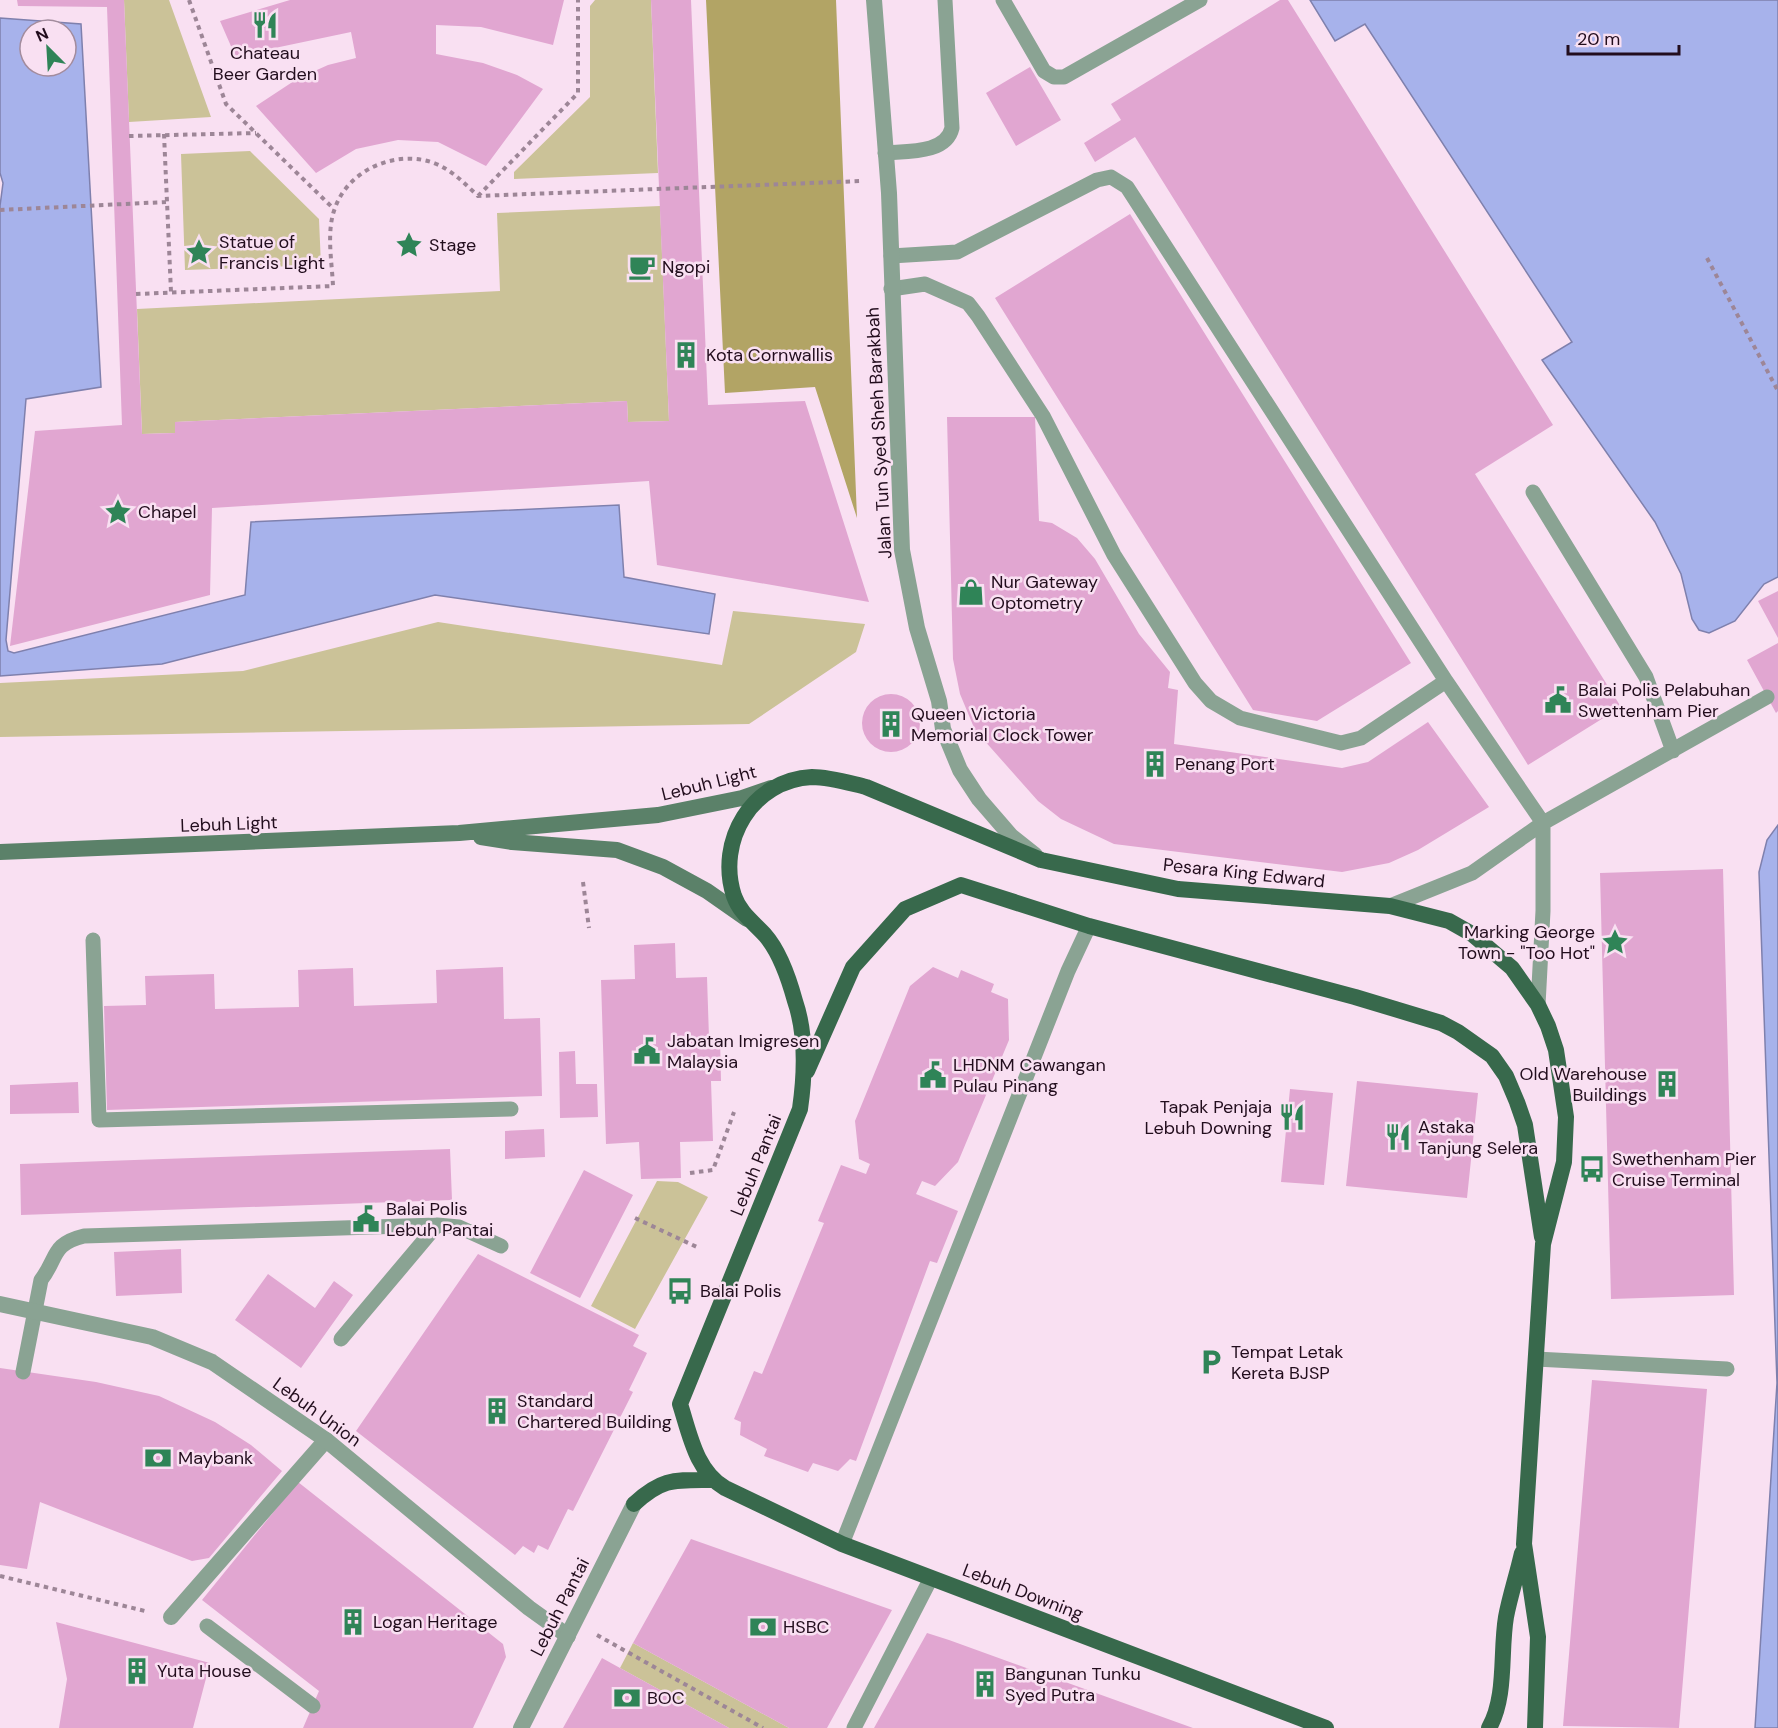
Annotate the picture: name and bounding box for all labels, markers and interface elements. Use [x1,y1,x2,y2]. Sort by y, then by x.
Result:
restaurant icon: Chateau Beer Garden [250,10,280,40]
north arrow [18,18,78,78]
scale bar [1568,18,1679,56]
text: N [33,23,52,47]
text: 20 m [1577,27,1620,51]
place label: Chateau Beer Garden [213,41,317,86]
place label: Statue of Francis Light [219,230,325,275]
place icon: Stage [394,230,424,260]
place label: Stage [429,233,476,257]
place icon: Statue of Francis Light [184,237,214,267]
cafe icon: Ngopi [627,252,657,282]
place label: Ngopi [662,255,710,279]
street label: Jalan Tun Syed Sheh Barakbah [860,307,898,559]
building icon: Kota Cornwallis [671,340,701,370]
place label: Kota Cornwallis [706,343,833,367]
place icon: Chapel [103,497,133,527]
place label: Chapel [138,500,197,524]
place label: Nur Gateway Optometry [991,570,1098,615]
shop icon: Nur Gateway Optometry [956,577,986,607]
place label: Balai Polis Pelabuhan Swettenham Pier [1578,678,1750,723]
public building icon: Balai Polis Pelabuhan Swettenham Pier [1543,685,1573,715]
place label: Queen Victoria Memorial Clock Tower [911,702,1094,747]
building icon: Queen Victoria Memorial Clock Tower [876,709,906,739]
building icon: Penang Port [1140,749,1170,779]
place label: Penang Port [1175,752,1275,776]
street label: Lebuh Light [659,760,759,806]
street label: Lebuh Light [180,810,278,838]
street label: Pesara King Edward [1162,853,1326,893]
place label: Marking George Town - "Too Hot" [1458,920,1595,965]
place icon: Marking George Town - "Too Hot" [1600,927,1630,957]
place label: Jabatan Imigresen Malaysia [667,1029,819,1074]
public building icon: Jabatan Imigresen Malaysia [632,1036,662,1066]
place label: LHDNM Cawangan Pulau Pinang [953,1053,1106,1098]
public building icon: LHDNM Cawangan Pulau Pinang [918,1060,948,1090]
place label: Old Warehouse Buildings [1520,1062,1647,1107]
building icon: Old Warehouse Buildings [1652,1069,1682,1099]
place label: Tapak Penjaja Lebuh Downing [1144,1095,1272,1140]
restaurant icon: Tapak Penjaja Lebuh Downing [1277,1102,1307,1132]
street label: Lebuh Pantai [725,1111,787,1219]
place label: Astaka Tanjung Selera [1418,1115,1538,1160]
restaurant icon: Astaka Tanjung Selera [1383,1122,1413,1152]
place label: Swethenham Pier Cruise Terminal [1612,1147,1757,1192]
bus stop icon: Swethenham Pier Cruise Terminal [1577,1154,1607,1184]
place label: Balai Polis Lebuh Pantai [386,1197,493,1242]
public building icon: Balai Polis Lebuh Pantai [351,1204,381,1234]
bus stop icon: Balai Polis [665,1276,695,1306]
place label: Balai Polis [700,1279,782,1303]
place label: Tempat Letak Kereta BJSP [1231,1340,1343,1385]
parking icon: Tempat Letak Kereta BJSP [1196,1347,1226,1377]
street label: Lebuh Union [268,1372,366,1452]
place label: Standard Chartered Building [517,1389,672,1434]
building icon: Standard Chartered Building [482,1396,512,1426]
bank icon: Maybank [143,1443,173,1473]
place label: Maybank [178,1446,253,1470]
street label: Lebuh Pantai [525,1554,595,1660]
street label: Lebuh Downing [959,1558,1087,1626]
building icon: Logan Heritage [338,1607,368,1637]
place label: Logan Heritage [373,1610,498,1634]
bank icon: HSBC [748,1612,778,1642]
place label: HSBC [783,1615,830,1639]
building icon: Yuta House [122,1656,152,1686]
place label: Yuta House [157,1659,251,1683]
place label: Bangunan Tunku Syed Putra [1005,1662,1141,1707]
building icon: Bangunan Tunku Syed Putra [970,1669,1000,1699]
bank icon: BOC [612,1683,642,1713]
place label: BOC [647,1686,685,1710]

